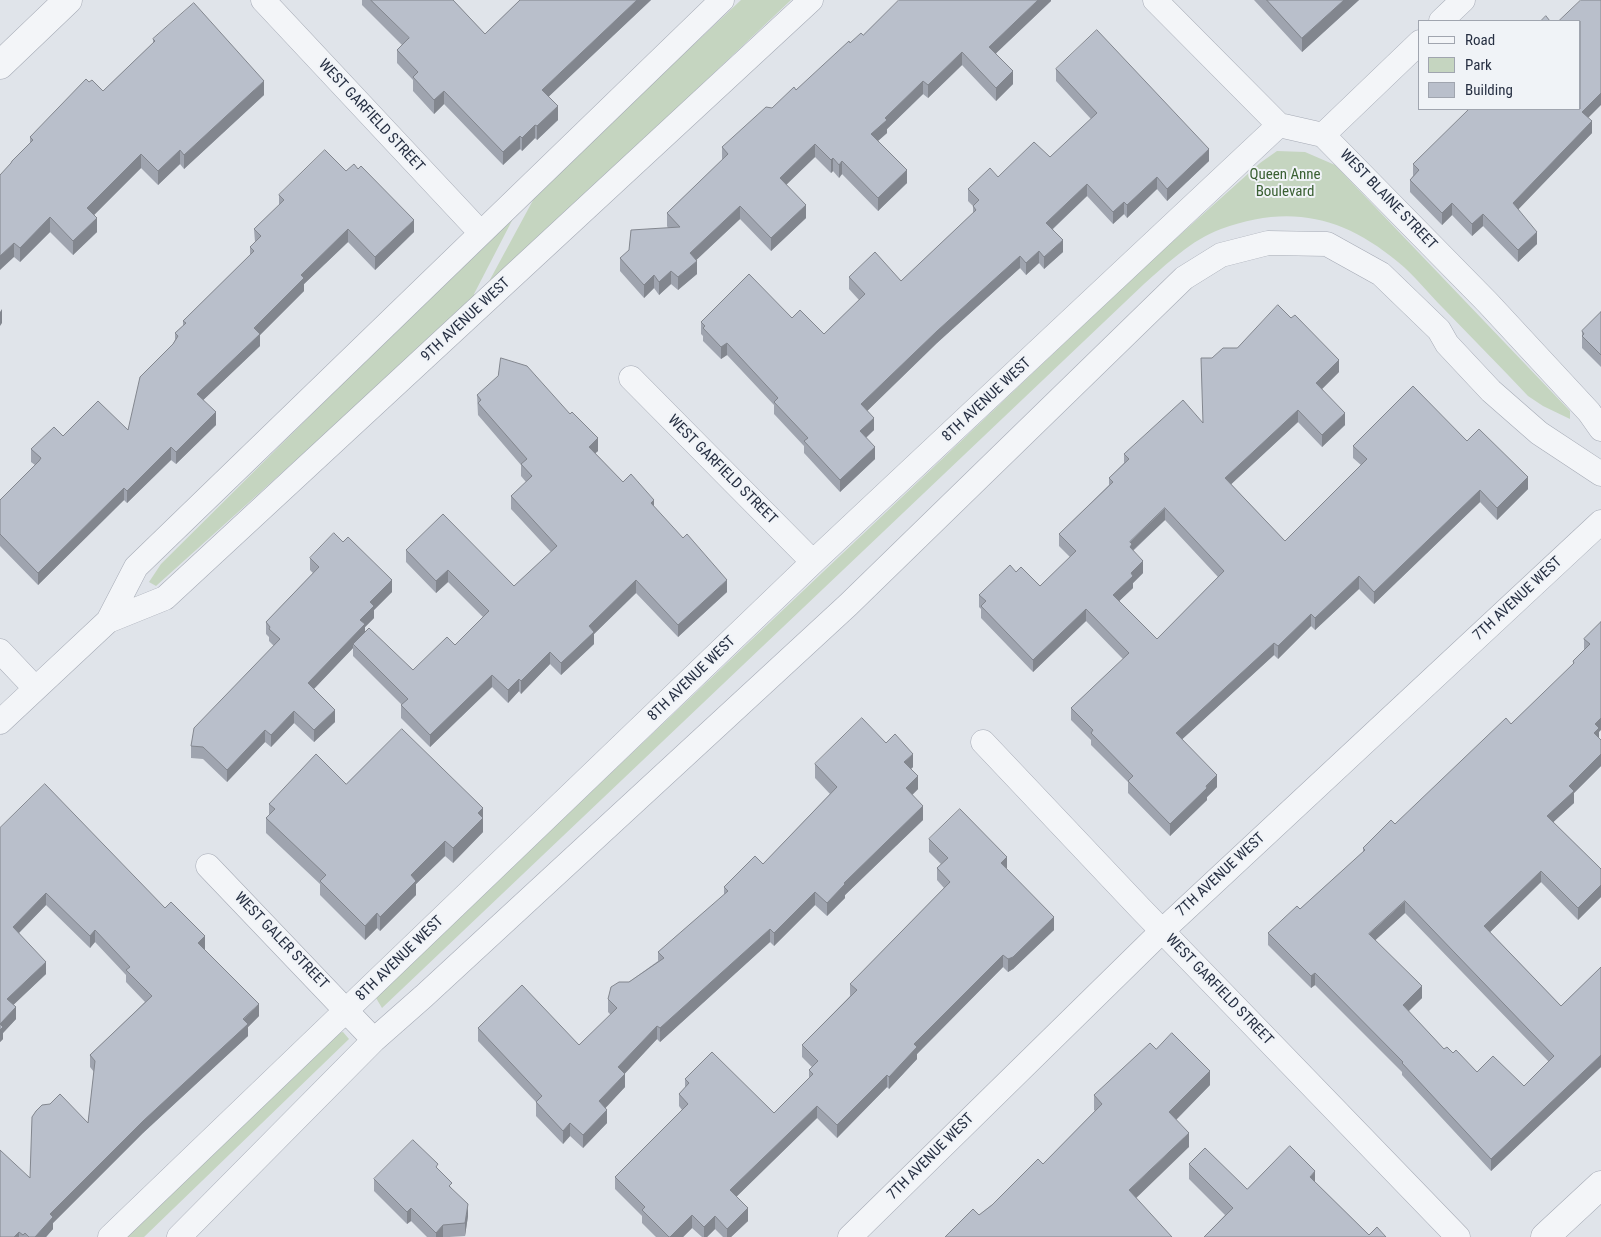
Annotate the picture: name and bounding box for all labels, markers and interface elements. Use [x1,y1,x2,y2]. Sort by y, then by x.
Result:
legend [1418,20,1581,110]
text: Road [1465,31,1495,49]
street label: WEST GARFIELD STREET [314,56,428,176]
text: Park [1465,56,1492,74]
text: Building [1465,81,1513,99]
street label: WEST BLAINE STREET [1336,146,1440,254]
park label: Queen Anne Boulevard [1249,166,1321,201]
street label: 9TH AVENUE WEST [418,274,514,366]
street label: 8TH AVENUE WEST [939,354,1035,446]
street label: WEST GARFIELD STREET [664,412,780,528]
street label: 7TH AVENUE WEST [1470,553,1566,645]
street label: 8TH AVENUE WEST [644,633,740,725]
street label: 7TH AVENUE WEST [1173,829,1269,921]
street label: WEST GALER STREET [230,889,332,993]
street label: 8TH AVENUE WEST [352,913,448,1005]
street label: WEST GARFIELD STREET [1161,931,1277,1049]
street label: 7TH AVENUE WEST [884,1110,978,1204]

